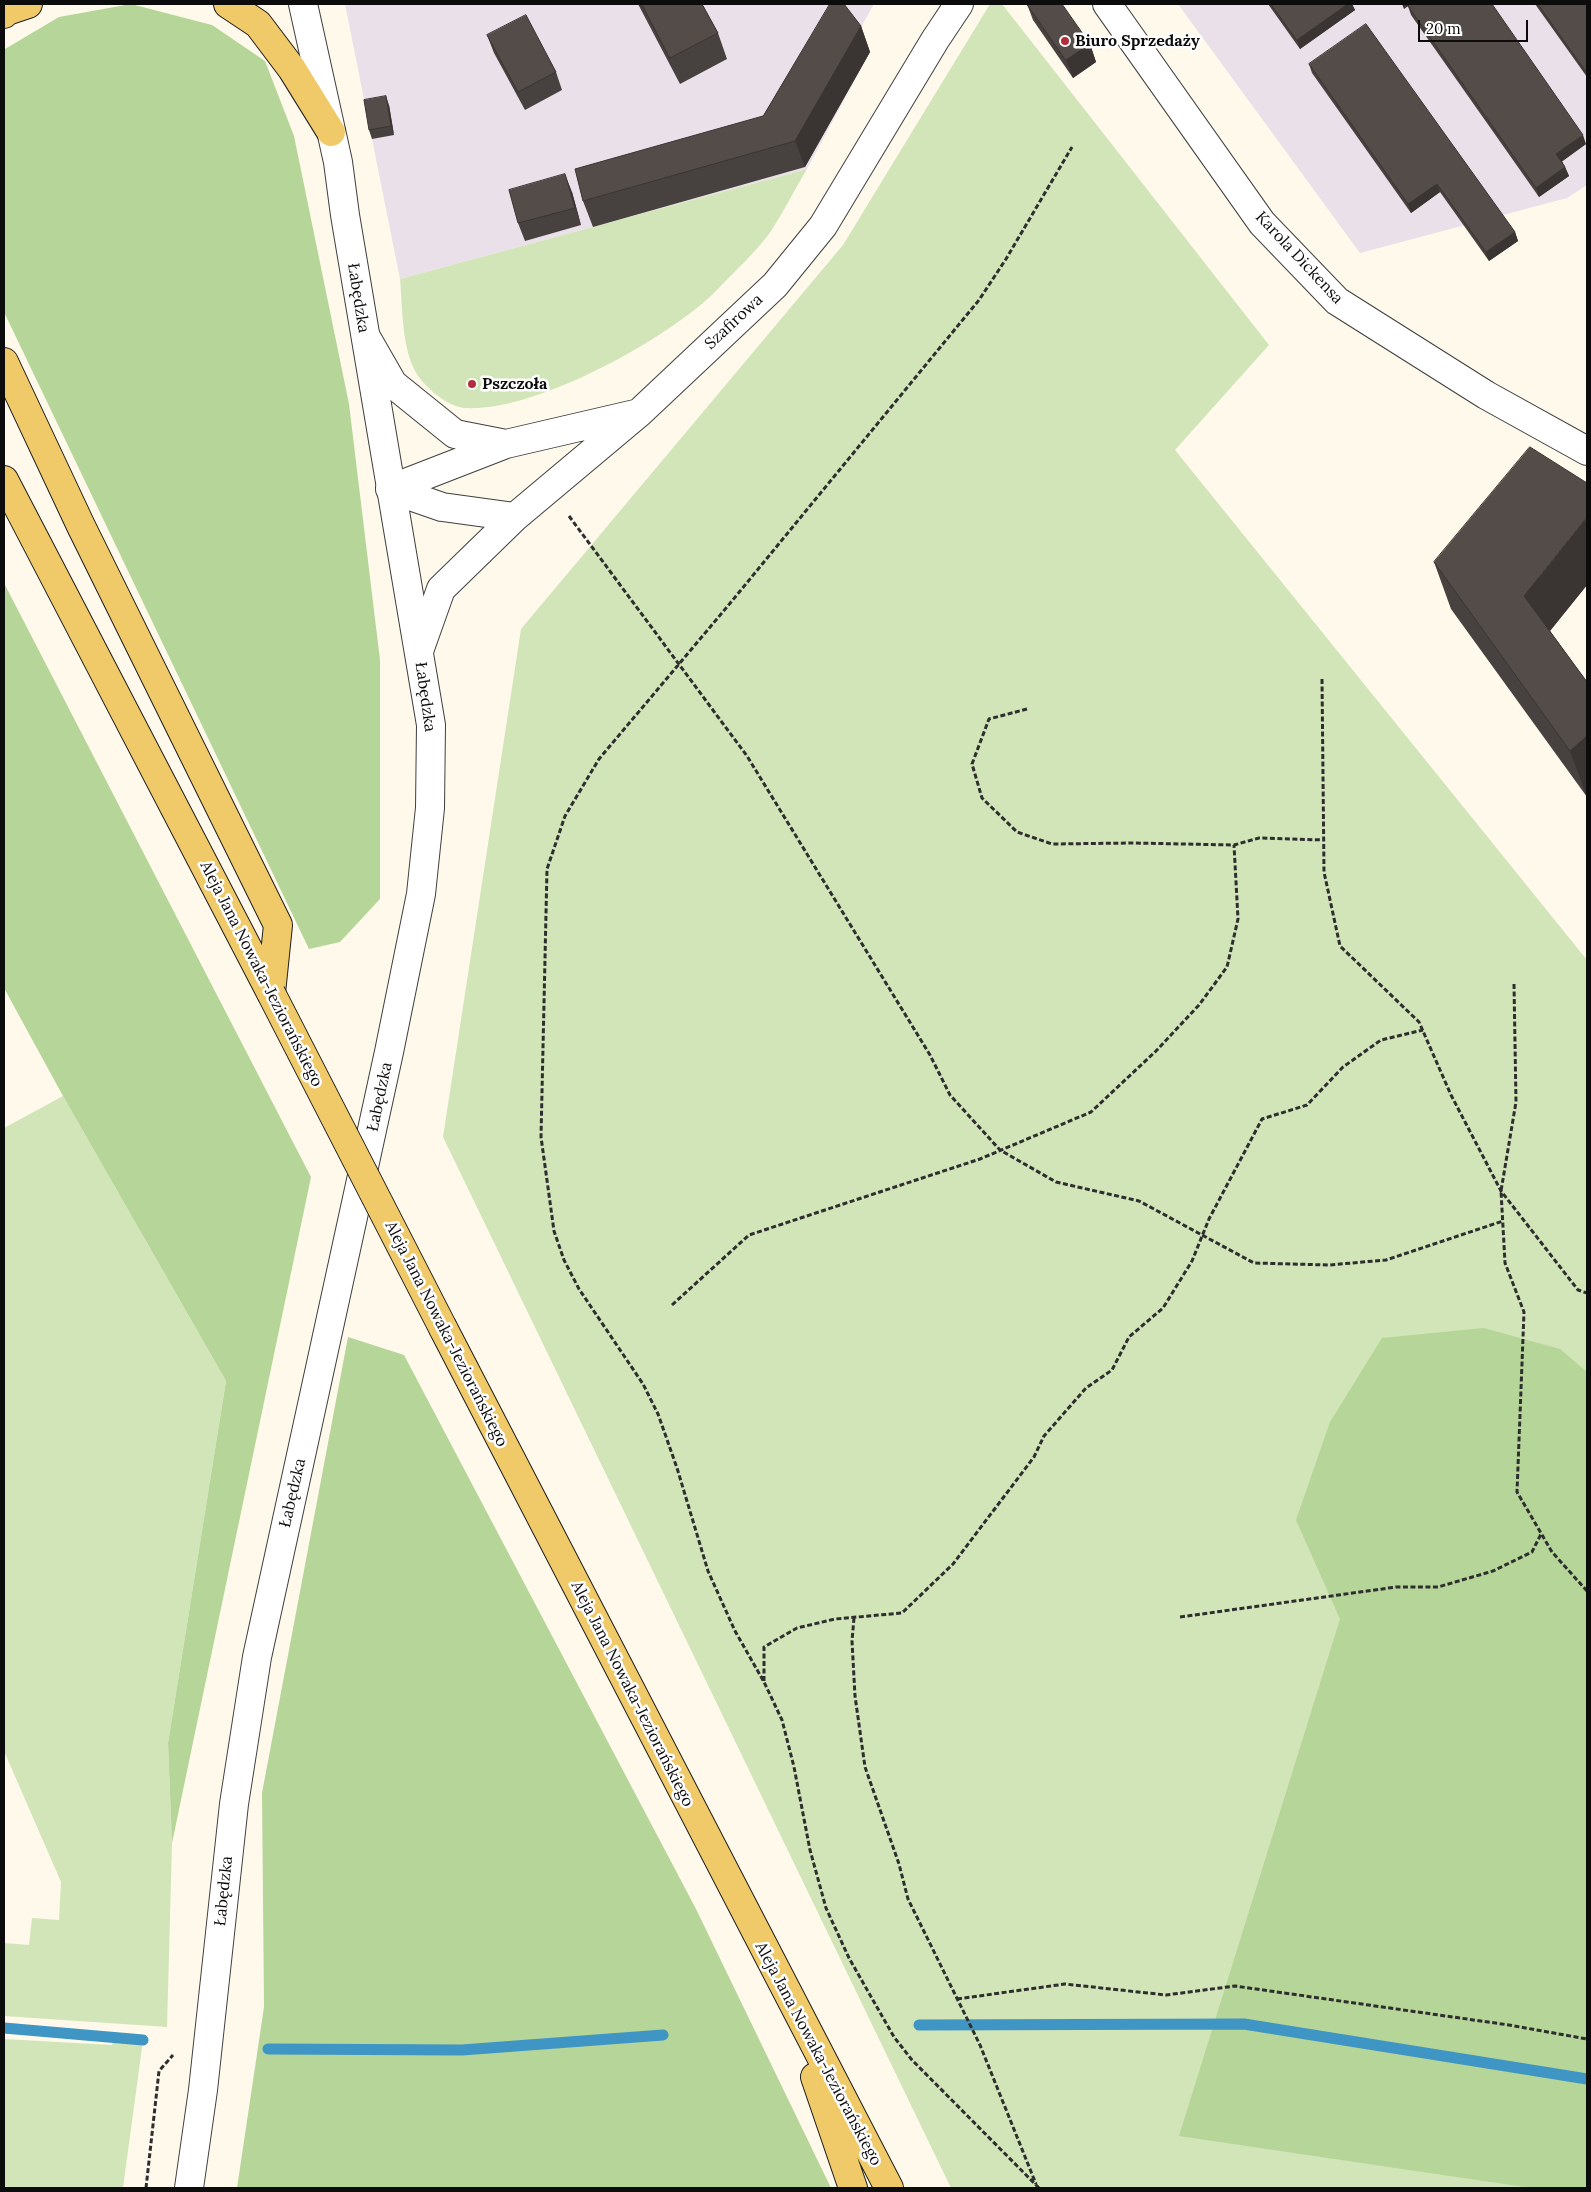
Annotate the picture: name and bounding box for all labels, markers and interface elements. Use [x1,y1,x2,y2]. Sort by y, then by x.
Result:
scale bar [1421,10,1531,42]
text: 20 m [1426,19,1461,38]
place label: Biuro Sprzedaży [1075,31,1200,51]
marker: Biuro Sprzedaży [1059,35,1071,47]
street label: Karola Dickensa [1251,208,1347,308]
street label: Łabędzka [343,262,373,334]
street label: Szafirowa [701,290,767,354]
place label: Pszczoła [482,374,547,394]
marker: Pszczoła [466,378,478,390]
street label: Łabędzka [411,661,439,733]
street label: Aleja Jana Nowaka-Jeziorańskiego [196,858,326,1090]
street label: Łabędzka [363,1061,397,1133]
street label: Aleja Jana Nowaka-Jeziorańskiego [381,1218,511,1450]
street label: Łabędzka [276,1457,310,1529]
street label: Aleja Jana Nowaka-Jeziorańskiego [567,1578,697,1810]
street label: Łabędzka [211,1855,237,1927]
street label: Aleja Jana Nowaka-Jeziorańskiego [751,1939,885,2169]

